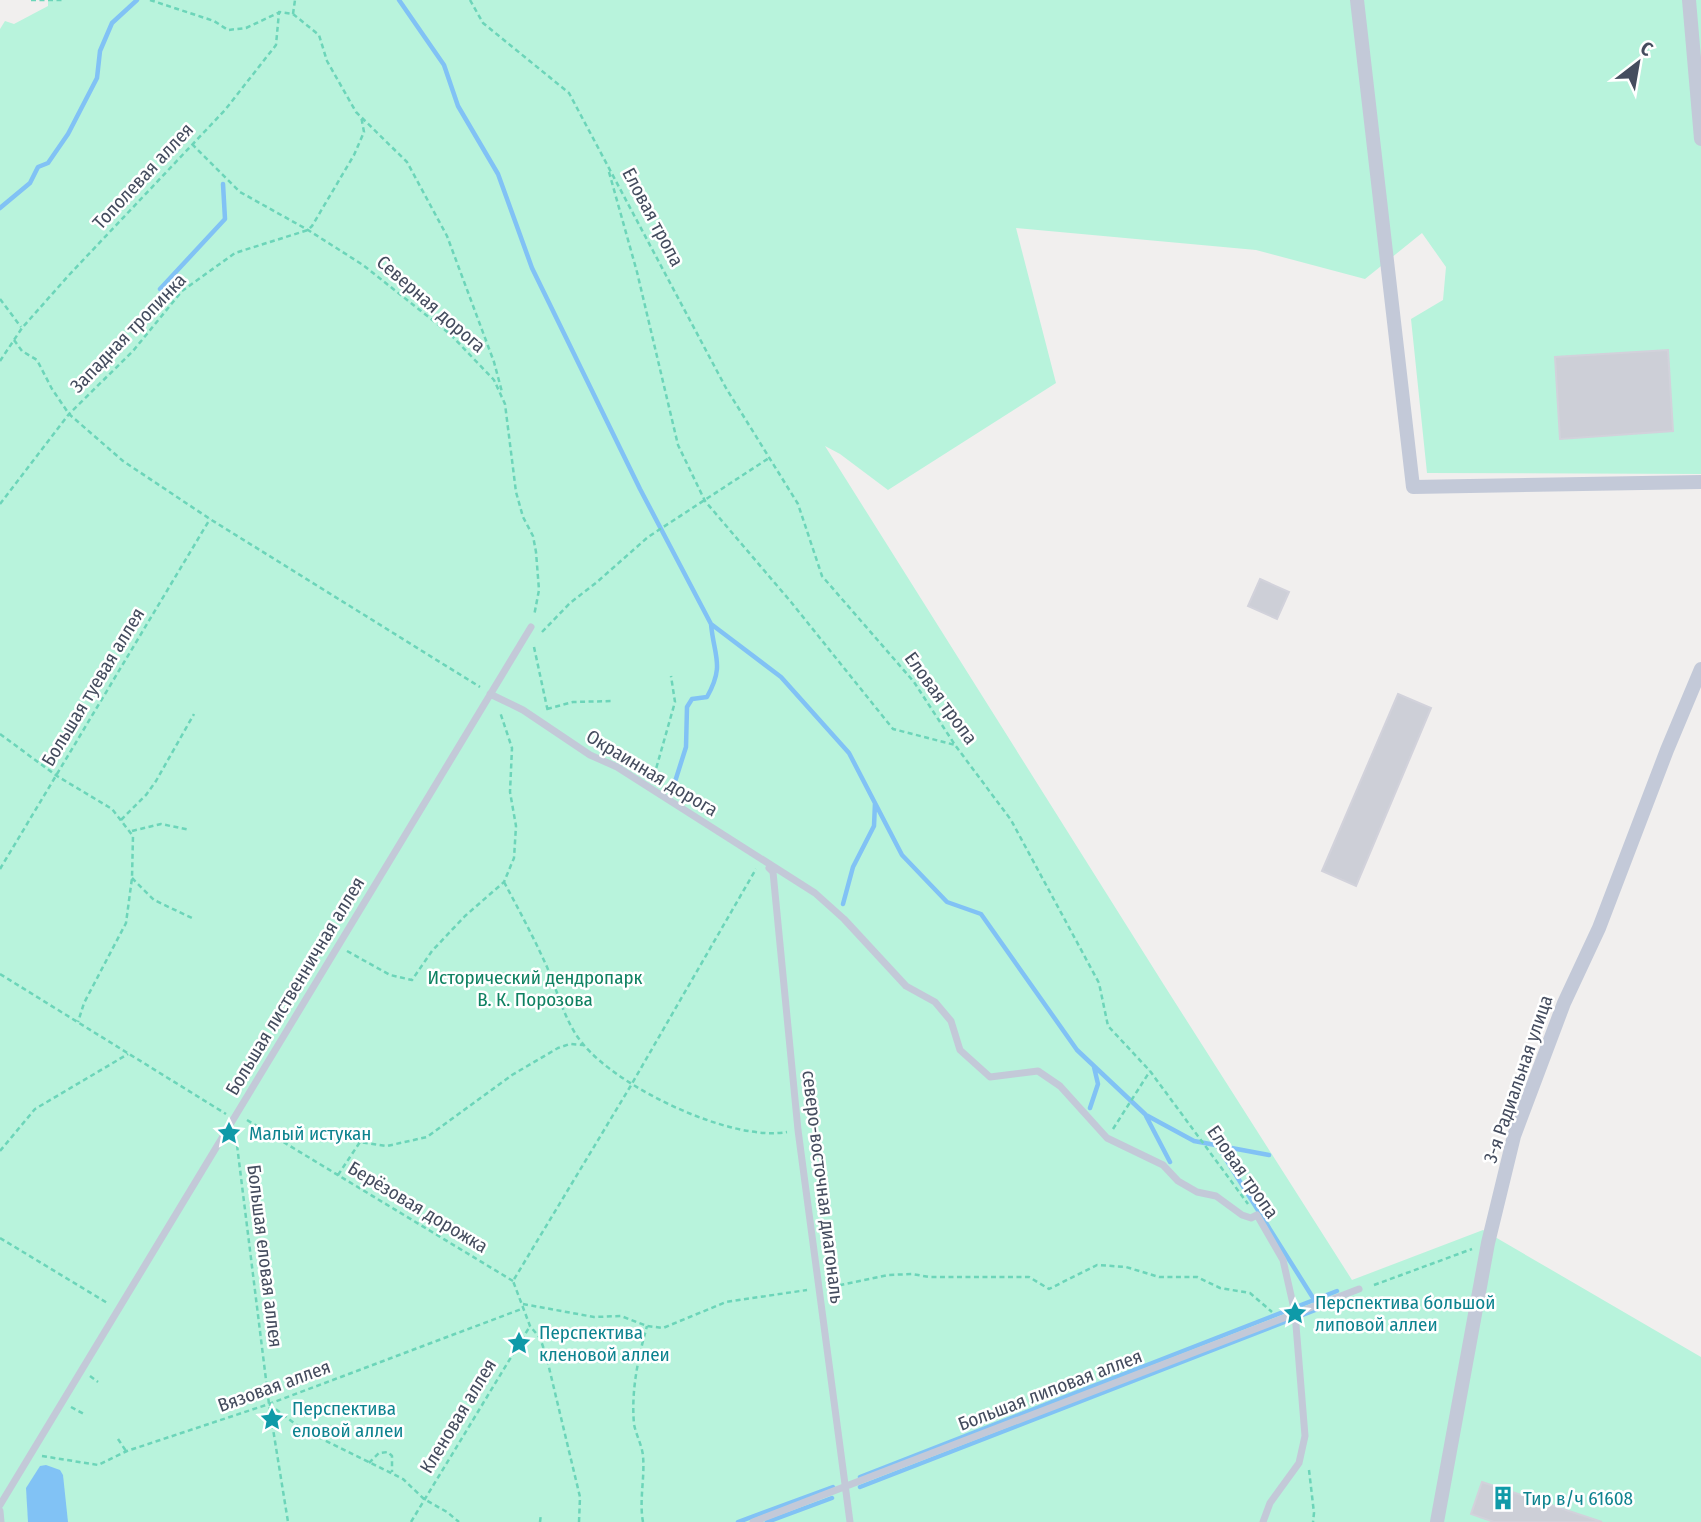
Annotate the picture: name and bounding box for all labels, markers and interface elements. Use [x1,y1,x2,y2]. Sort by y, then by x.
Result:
north arrow [1603,28,1673,98]
text: С [1636,36,1657,61]
street label: Тополевая аллея [88,118,198,234]
street label: Еловая тропа [617,164,689,270]
street label: Северная дорога [372,251,490,357]
street label: Западная тропинка [65,269,191,397]
street label: Большая туевая аллея [37,604,149,770]
street label: Еловая тропа [900,647,982,749]
street label: Окраинная дорога [582,725,722,821]
street label: Большая лиственничная аллея [221,873,369,1099]
park label: Исторический дендропарк В. К. Порозова [427,966,643,1011]
street label: 3-я Радиальная улица [1478,992,1558,1166]
street label: северо-восточная диагональ [797,1069,849,1305]
place icon: Малый истукан [215,1119,243,1147]
street label: Еловая тропа [1202,1121,1284,1223]
place label: Малый истукан [249,1122,371,1145]
street label: Берёзовая дорожка [344,1156,492,1258]
street label: Большая еловая аллея [242,1163,288,1349]
place label: Перспектива большой липовой аллеи [1315,1291,1496,1336]
place icon: Перспектива большой липовой аллеи [1281,1299,1309,1327]
place label: Перспектива кленовой аллеи [539,1321,670,1366]
place icon: Перспектива кленовой аллеи [505,1329,533,1357]
street label: Большая липовая аллея [955,1344,1145,1436]
street label: Вязовая аллея [215,1355,333,1417]
street label: Кленовая аллея [415,1355,501,1477]
place label: Перспектива еловой аллеи [292,1397,404,1442]
place icon: Перспектива еловой аллеи [258,1405,286,1433]
building icon: Тир в/ч 61608 [1489,1484,1517,1512]
place label: Тир в/ч 61608 [1523,1487,1633,1510]

